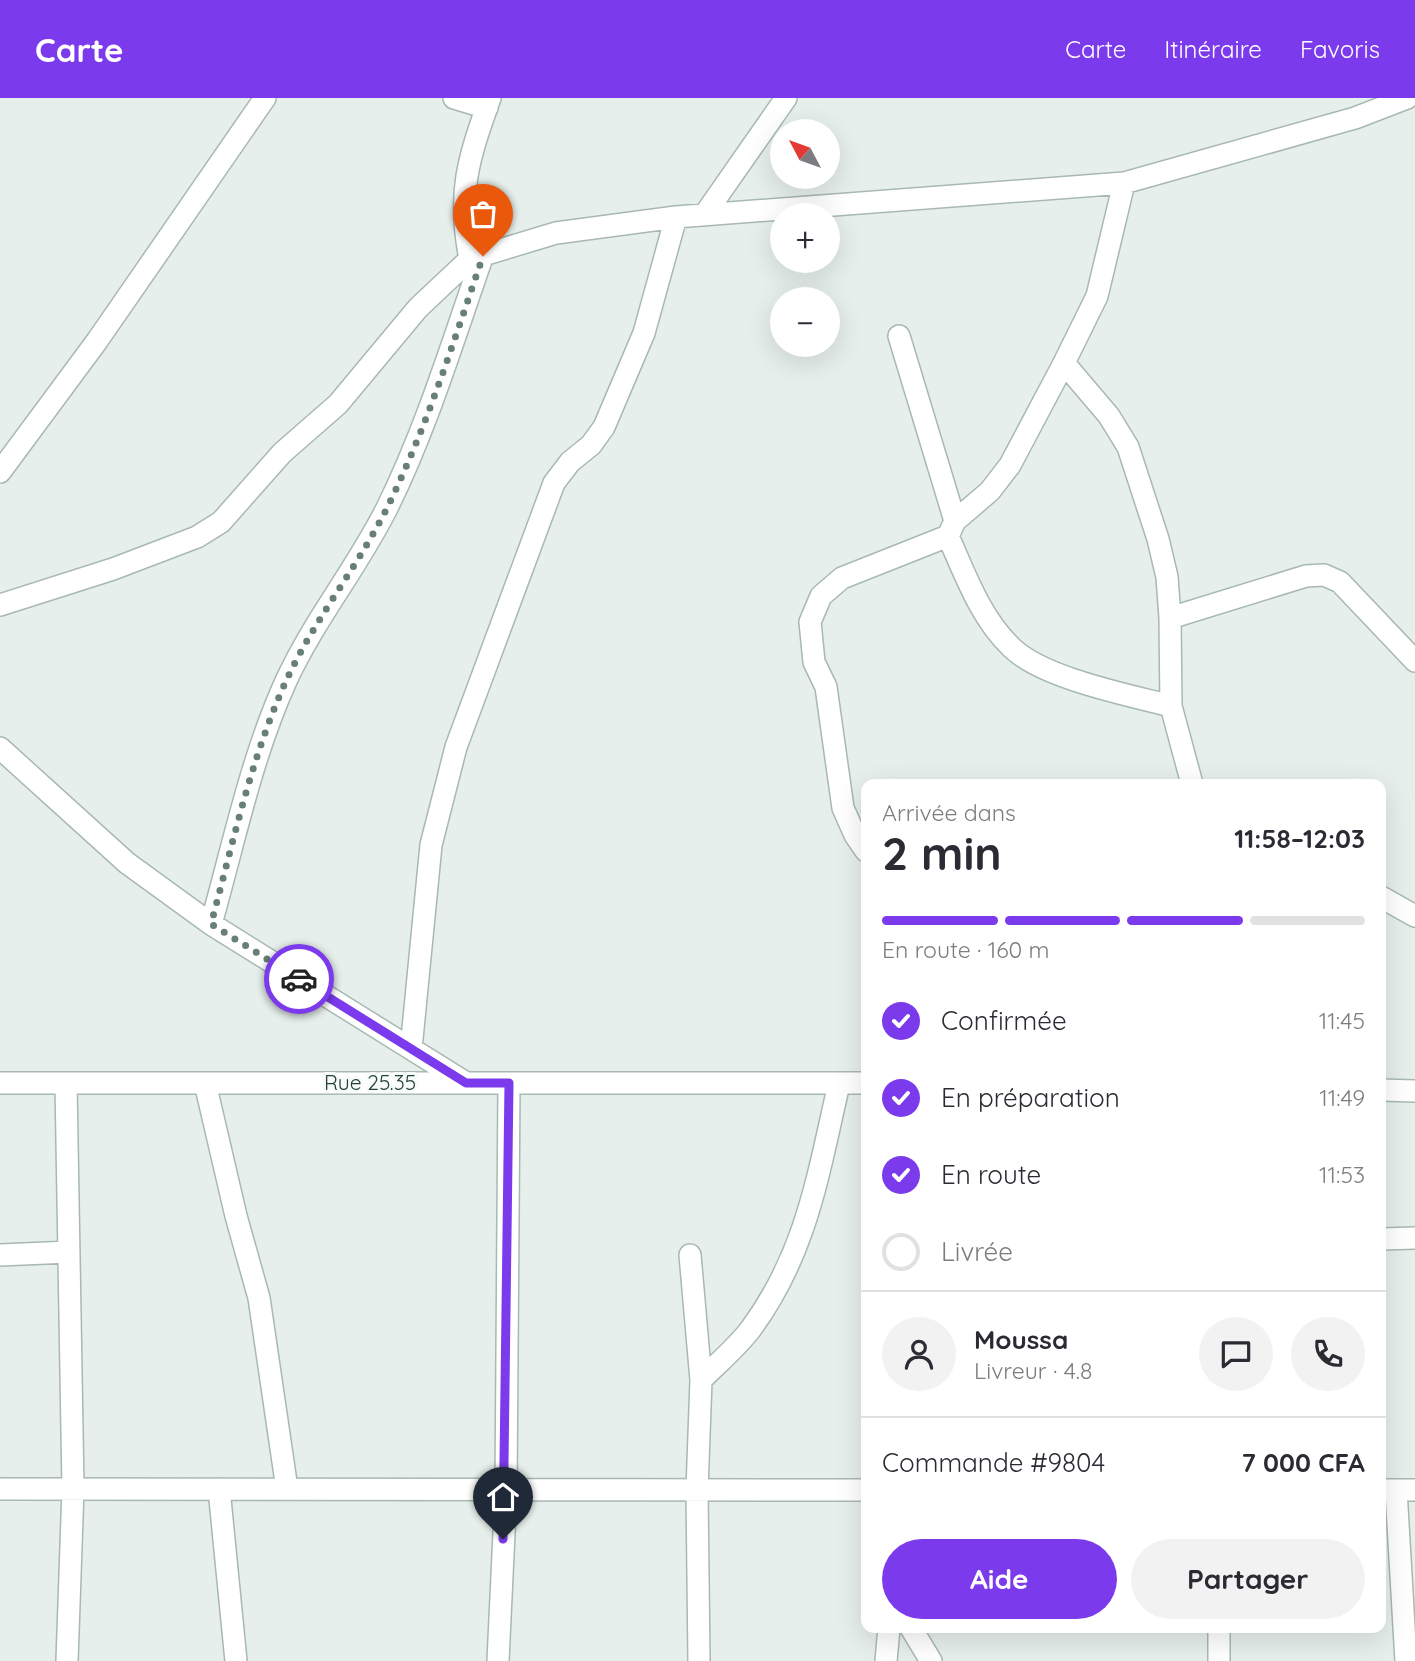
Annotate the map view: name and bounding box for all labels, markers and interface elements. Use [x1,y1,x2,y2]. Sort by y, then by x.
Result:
text: Carte [35,29,124,70]
text: Carte [1065,34,1126,64]
text: Itinéraire [1164,34,1262,64]
text: Favoris [1300,34,1380,64]
north arrow [770,119,840,189]
map controls [770,119,840,357]
pin [453,184,513,256]
icon: bag [464,195,502,233]
button: + [770,203,840,273]
button: − [770,287,840,357]
text: Arrivée dans [882,798,1016,827]
text: 11:58–12:03 [1234,822,1365,855]
text: 2 min [882,824,1002,882]
text: En route · 160 m [882,935,1050,964]
courier [264,944,334,1014]
icon: car [280,960,318,998]
icon: check [882,1002,920,1040]
text: Confirmée [941,1004,1067,1037]
text: 11:45 [1319,1006,1365,1035]
street label: Rue 25.35 [324,1069,416,1095]
icon: check [882,1079,920,1117]
text: En préparation [941,1081,1120,1114]
text: 11:49 [1319,1083,1365,1112]
icon: check [882,1156,920,1194]
text: En route [941,1158,1041,1191]
text: 11:53 [1319,1160,1365,1189]
text: Livrée [941,1235,1013,1268]
button: person [882,1317,956,1391]
button: chat [1199,1317,1273,1391]
button: phone [1291,1317,1365,1391]
text: Moussa [974,1323,1068,1356]
text: Livreur · 4.8 [974,1356,1092,1385]
text: Commande #9804 [882,1446,1105,1479]
text: 7 000 CFA [1242,1446,1365,1479]
pin [473,1467,533,1539]
icon: home [484,1478,522,1516]
button: Aide [882,1539,1117,1619]
button: Partager [1131,1539,1365,1619]

